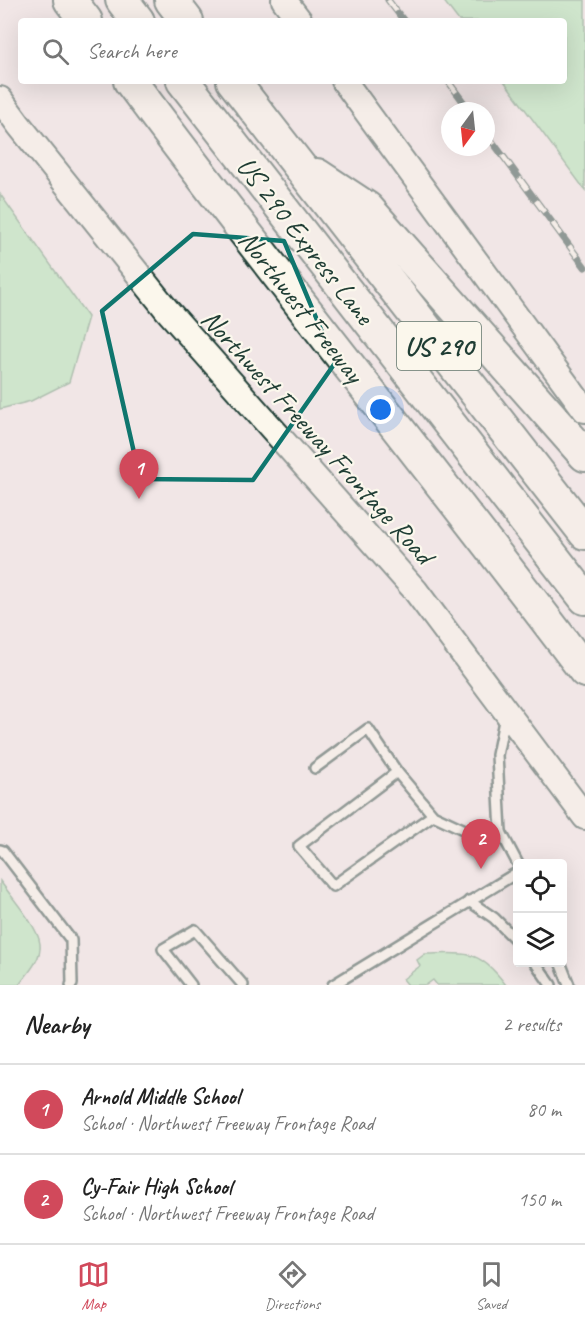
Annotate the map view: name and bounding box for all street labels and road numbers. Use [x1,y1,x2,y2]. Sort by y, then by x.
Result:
street label: US 290 Express Lane [229,149,383,333]
street label: Northwest Freeway [231,223,373,391]
street label: Northwest Freeway Frontage Road [194,302,444,574]
road number: US 290 [397,322,481,370]

